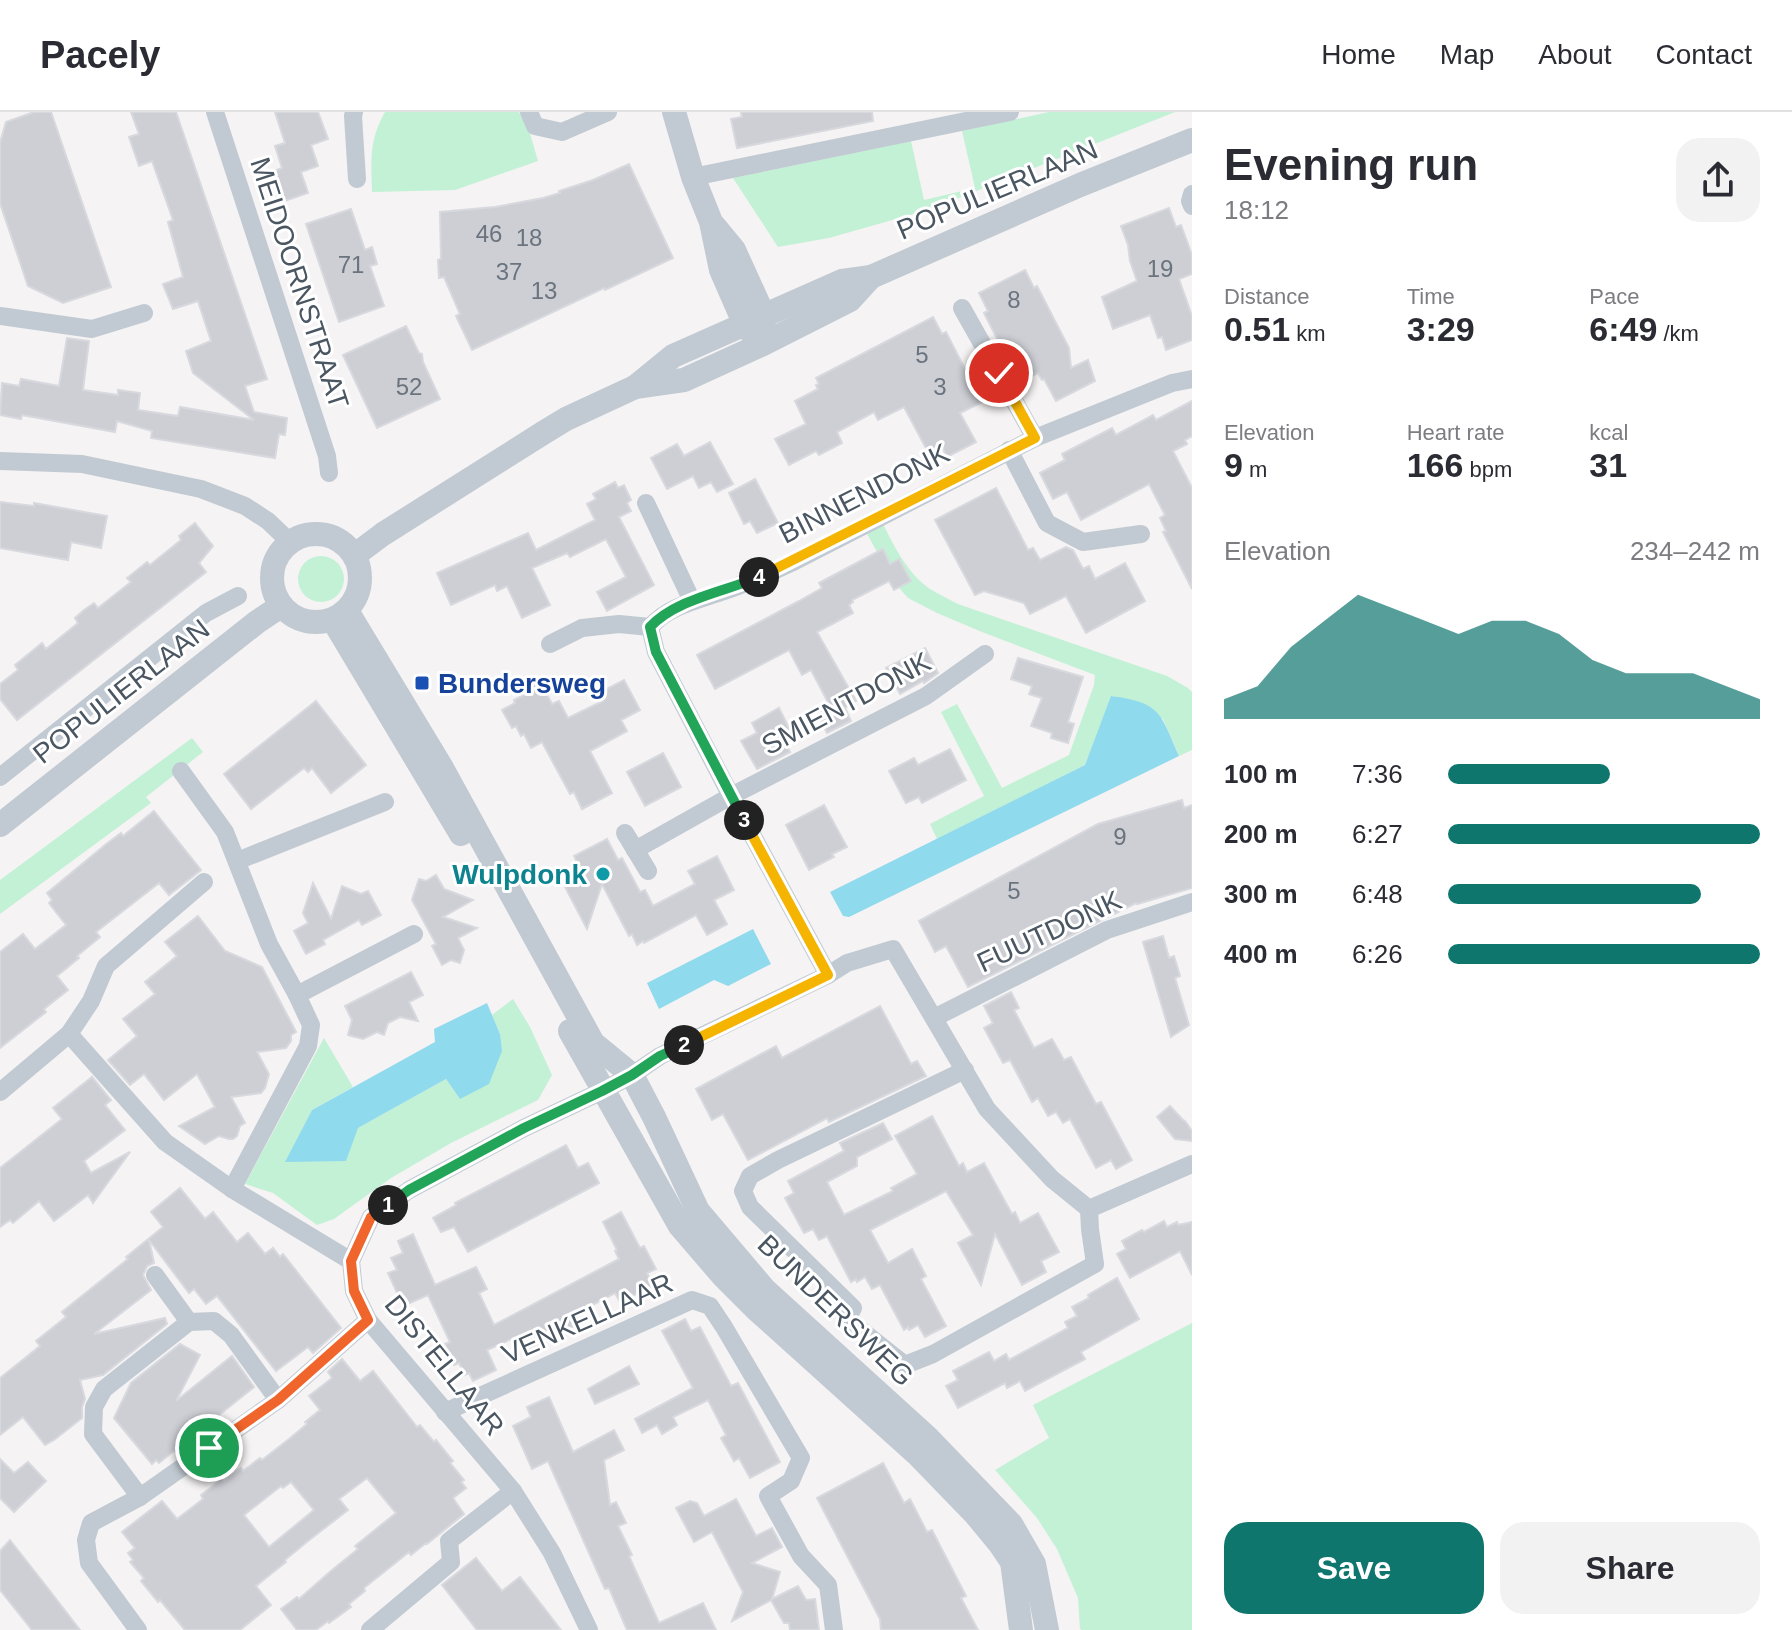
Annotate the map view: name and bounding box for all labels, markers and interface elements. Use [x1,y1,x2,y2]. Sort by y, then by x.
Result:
text: Pacely [40,34,160,76]
text: Home [1321,39,1396,70]
text: Map [1440,39,1494,70]
text: About [1538,39,1612,70]
text: Contact [1656,39,1752,70]
street label: POPULIERLAAN [892,133,1102,246]
button: share [1676,138,1760,222]
text: Evening run [1224,140,1478,189]
street label: MEIDOORNSTRAAT [244,154,355,413]
text: 18:12 [1224,195,1289,225]
house number: 46 [476,220,502,247]
house number: 18 [516,224,542,251]
house number: 71 [338,251,364,278]
house number: 19 [1147,255,1173,282]
house number: 37 [496,258,522,285]
house number: 13 [531,277,557,304]
text: Distance [1224,284,1310,309]
text: Time [1407,284,1455,309]
text: Pace [1589,284,1639,309]
house number: 8 [1007,286,1021,313]
text: 0.51 [1224,310,1290,348]
text: 3:29 [1407,310,1475,348]
text: 6:49 [1589,310,1657,348]
text: km [1290,321,1326,346]
text: /km [1657,321,1699,346]
pin [965,339,1033,407]
house number: 5 [915,341,929,368]
icon: check [977,351,1021,395]
house number: 52 [396,373,422,400]
house number: 3 [933,373,947,400]
text: Elevation [1224,420,1315,445]
text: Heart rate [1407,420,1504,445]
text: kcal [1589,420,1628,445]
street label: BINNENDONK [774,437,955,550]
text: 9 [1224,446,1243,484]
text: 166 [1407,446,1463,484]
text: 31 [1589,446,1627,484]
text: m [1243,457,1267,482]
text: bpm [1463,457,1512,482]
text: Elevation [1224,536,1331,566]
text: 234–242 m [1630,536,1760,566]
pin: 4 [739,557,779,597]
text: 4 [753,564,765,589]
street label: POPULIERLAAN [27,613,215,770]
street label: SMIENTDONK [757,646,936,761]
place label: Bundersweg [438,668,606,699]
marker: Bundersweg [413,674,431,692]
text: 100 m [1224,759,1298,789]
text: 7:36 [1352,759,1403,789]
pin: 3 [724,800,764,840]
text: 3 [738,807,750,832]
text: 200 m [1224,819,1298,849]
text: 6:27 [1352,819,1403,849]
house number: 9 [1113,823,1127,850]
place label: Wulpdonk [452,859,587,890]
marker: Wulpdonk [594,865,612,883]
house number: 5 [1007,877,1021,904]
text: 300 m [1224,879,1298,909]
text: 6:48 [1352,879,1403,909]
street label: FUUTDONK [972,884,1127,978]
text: 400 m [1224,939,1298,969]
text: 6:26 [1352,939,1403,969]
pin: 2 [664,1025,704,1065]
text: 2 [678,1032,690,1057]
pin: 1 [368,1185,408,1225]
text: 1 [382,1192,394,1217]
street label: BUNDERSWEG [752,1228,920,1392]
street label: VENKELLAAR [497,1267,677,1370]
street label: DISTELLAAR [379,1289,511,1442]
pin [175,1414,243,1482]
icon: arrive [187,1426,231,1470]
button: Save [1224,1522,1484,1614]
button: Share [1500,1522,1760,1614]

